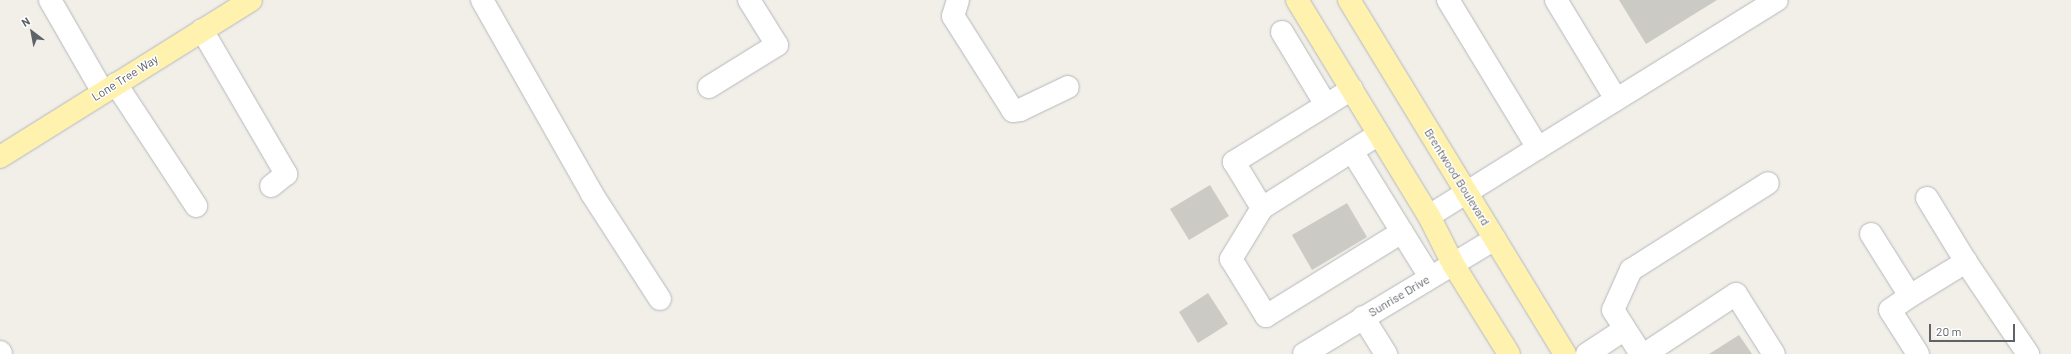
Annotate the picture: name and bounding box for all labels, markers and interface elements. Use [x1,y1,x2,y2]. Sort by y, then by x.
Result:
north arrow [12,12,52,52]
text: N [19,14,32,29]
street label: Lone Tree Way [89,52,161,104]
street label: Brentwood Boulevard [1421,126,1493,228]
street label: Sunrise Drive [1366,272,1432,320]
scale bar [1931,316,2017,342]
text: 20 m [1936,324,1962,338]

